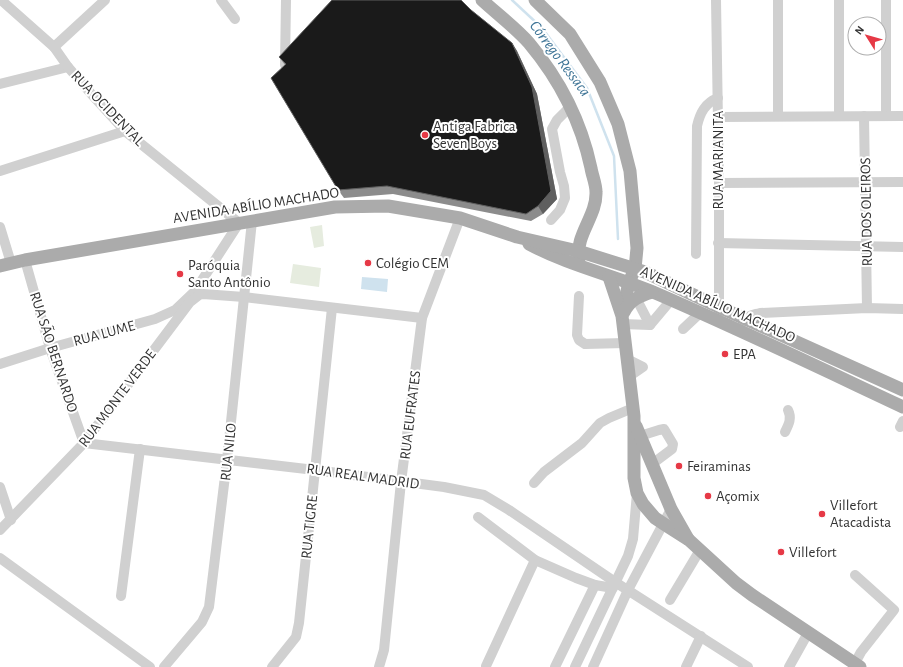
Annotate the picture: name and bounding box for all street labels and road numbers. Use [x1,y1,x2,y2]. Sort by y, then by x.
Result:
street label: RUA OCIDENTAL [68,68,148,149]
street label: RUA MARIANITA [711,110,726,210]
street label: RUA DOS OLEIROS [858,157,875,267]
street label: AVENIDA ABÍLIO MACHADO [172,183,340,226]
street label: AVENIDA ABÍLIO MACHADO [638,262,798,345]
street label: RUA SÃO BERNARDO [27,290,81,414]
street label: RUA LUME [72,318,137,349]
street label: RUA MONTE VERDE [76,347,159,450]
street label: RUA EUFRATES [398,370,423,460]
street label: RUA NILO [218,423,239,482]
street label: RUA REAL MADRID [306,461,420,492]
street label: RUA TIGRE [299,494,320,560]

